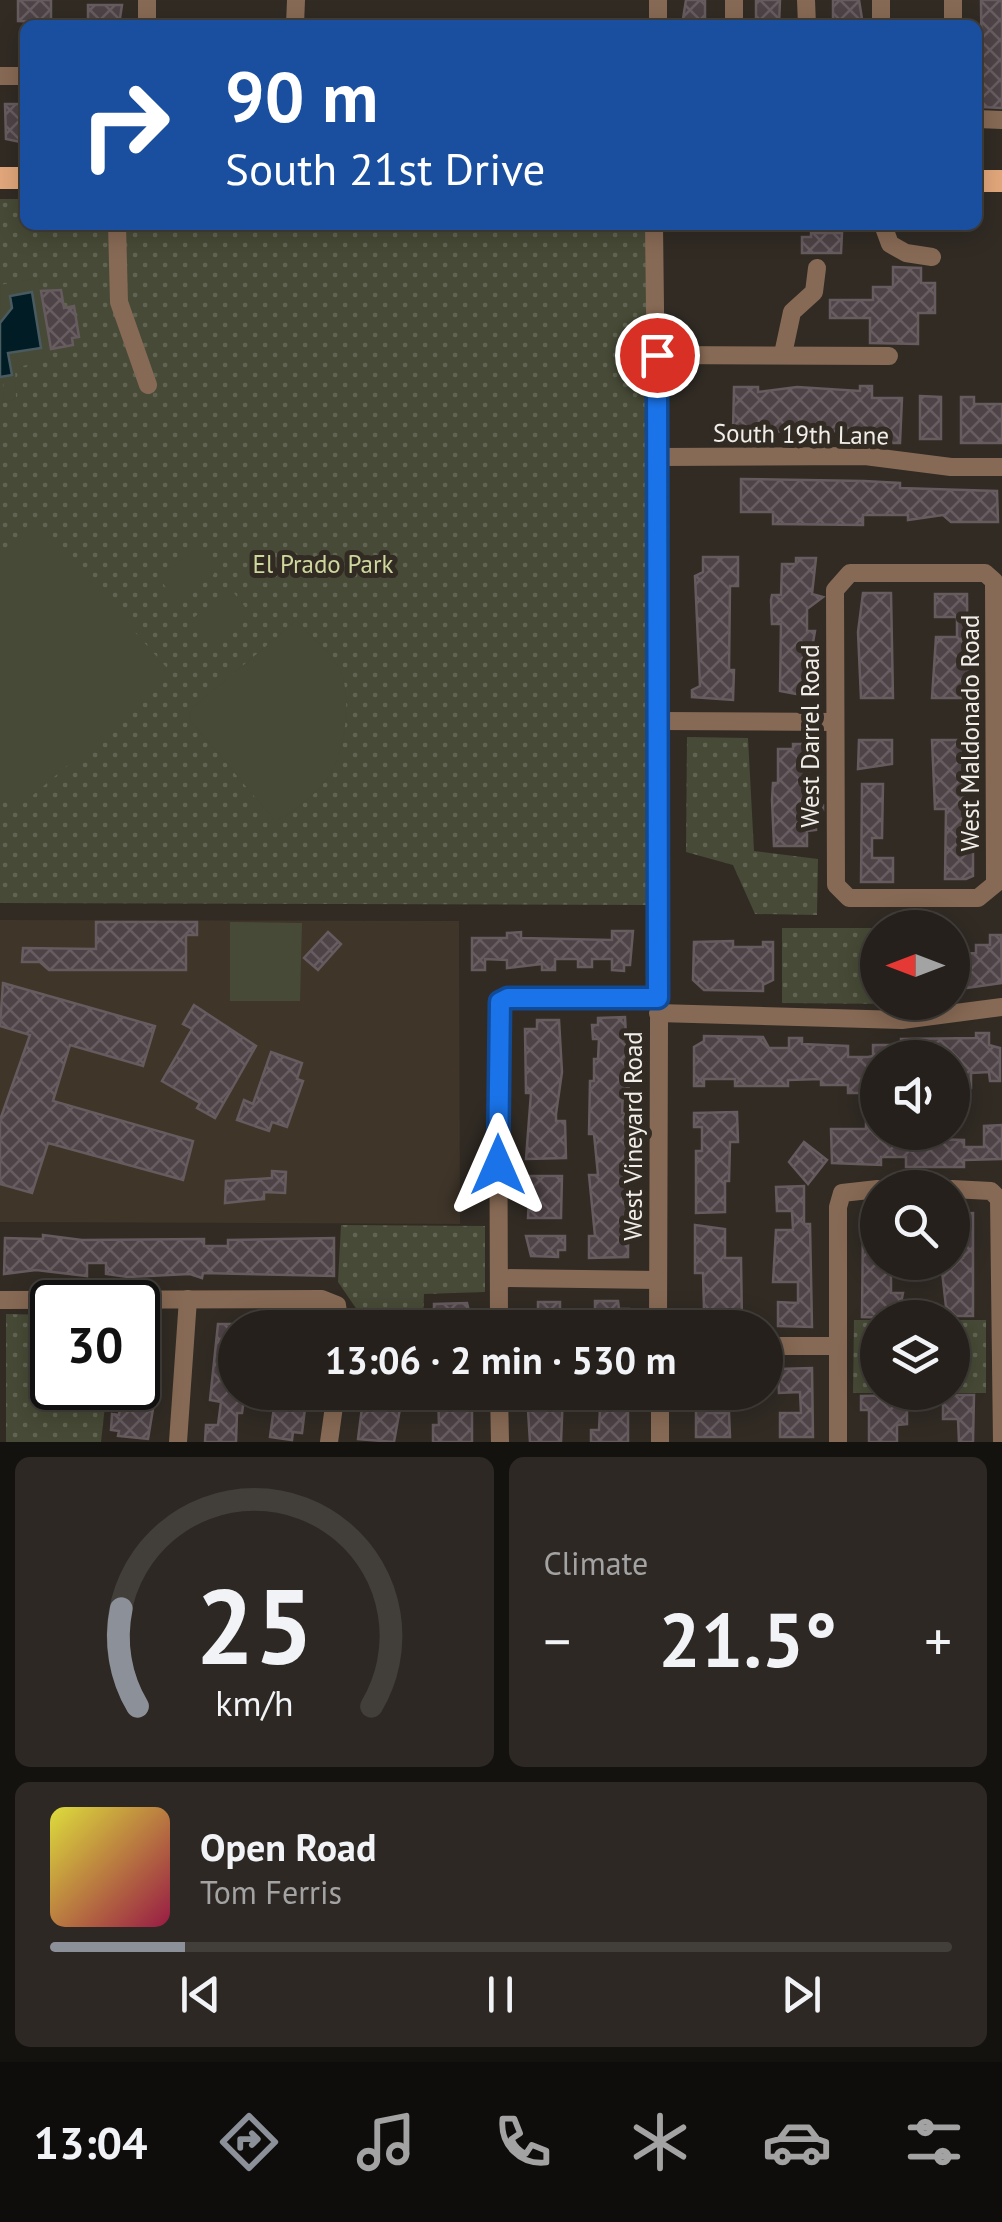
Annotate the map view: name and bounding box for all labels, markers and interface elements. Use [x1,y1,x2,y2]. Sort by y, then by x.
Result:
text: 90 m [225,51,378,141]
icon: right [60,60,190,190]
text: South 21st Drive [225,139,545,197]
pin [615,313,700,398]
icon: arrive [630,328,685,383]
street label: South 19th Lane [713,416,889,452]
park label: El Prado Park [253,548,393,580]
street label: West Maldonado Road [954,615,986,851]
street label: West Darrel Road [794,644,826,828]
north arrow [860,910,970,1020]
map controls [860,910,970,1410]
street label: West Vineyard Road [617,1031,649,1241]
button: sound [860,1040,970,1150]
position arrow [446,1113,550,1217]
button: search [860,1170,970,1280]
speed limit sign: 30 [30,1280,160,1410]
button: layers [860,1300,970,1410]
text: 13:06 · 2 min · 530 m [325,1335,676,1384]
text: Climate [544,1542,648,1584]
text: 25 [195,1558,313,1693]
text: 21.5° [658,1591,837,1688]
text: − [544,1605,571,1676]
text: + [924,1605,952,1676]
text: km/h [215,1680,293,1726]
text: Open Road [200,1822,376,1871]
text: Tom Ferris [200,1871,342,1913]
icon: previous [173,1967,228,2022]
icon: pause [473,1967,528,2022]
icon: next [774,1967,829,2022]
icon: directions [214,2107,284,2177]
icon: music [351,2107,421,2177]
icon: phone [488,2107,558,2177]
icon: climate [625,2107,695,2177]
icon: car [762,2107,832,2177]
icon: filters [899,2107,969,2177]
text: 13:04 [33,2113,148,2171]

